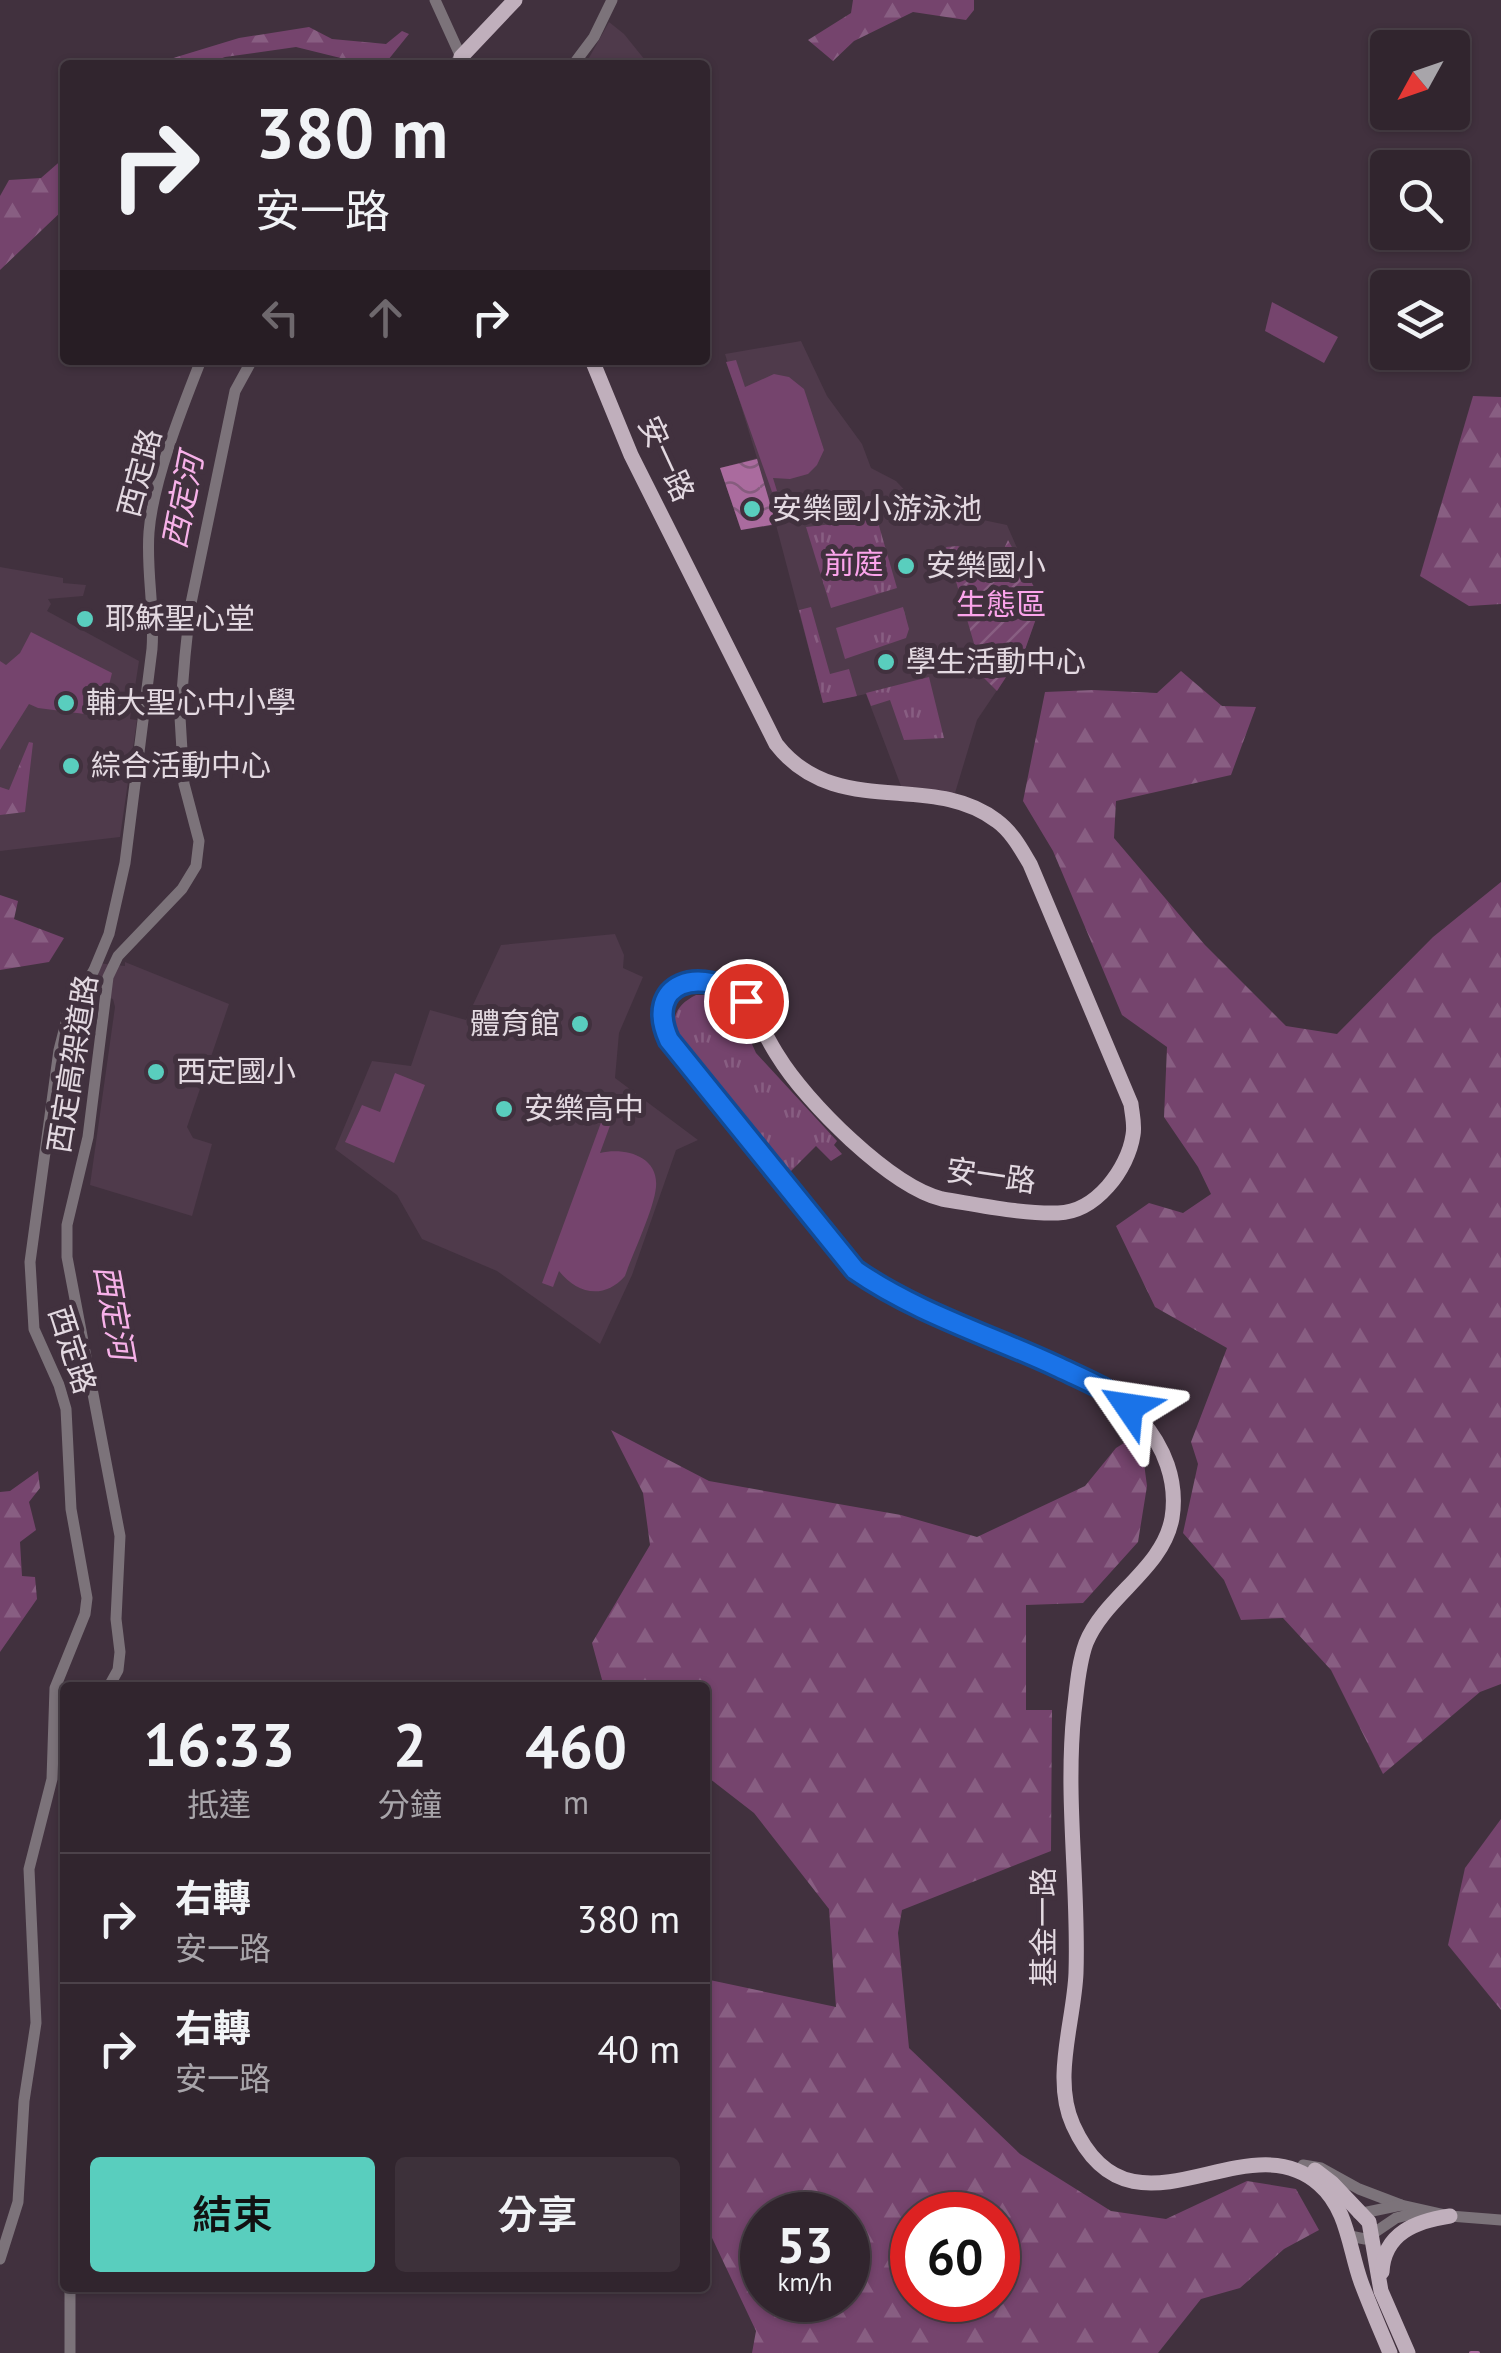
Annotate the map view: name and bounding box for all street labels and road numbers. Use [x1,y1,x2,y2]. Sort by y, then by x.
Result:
street label: 安一路 [631,409,704,507]
street label: 西定路 [108,424,169,521]
street label: 西定高架道路 [38,972,105,1156]
street label: 安一路 [944,1149,1038,1200]
street label: 西定路 [41,1301,106,1398]
street label: 基金一路 [1023,1867,1062,1987]

